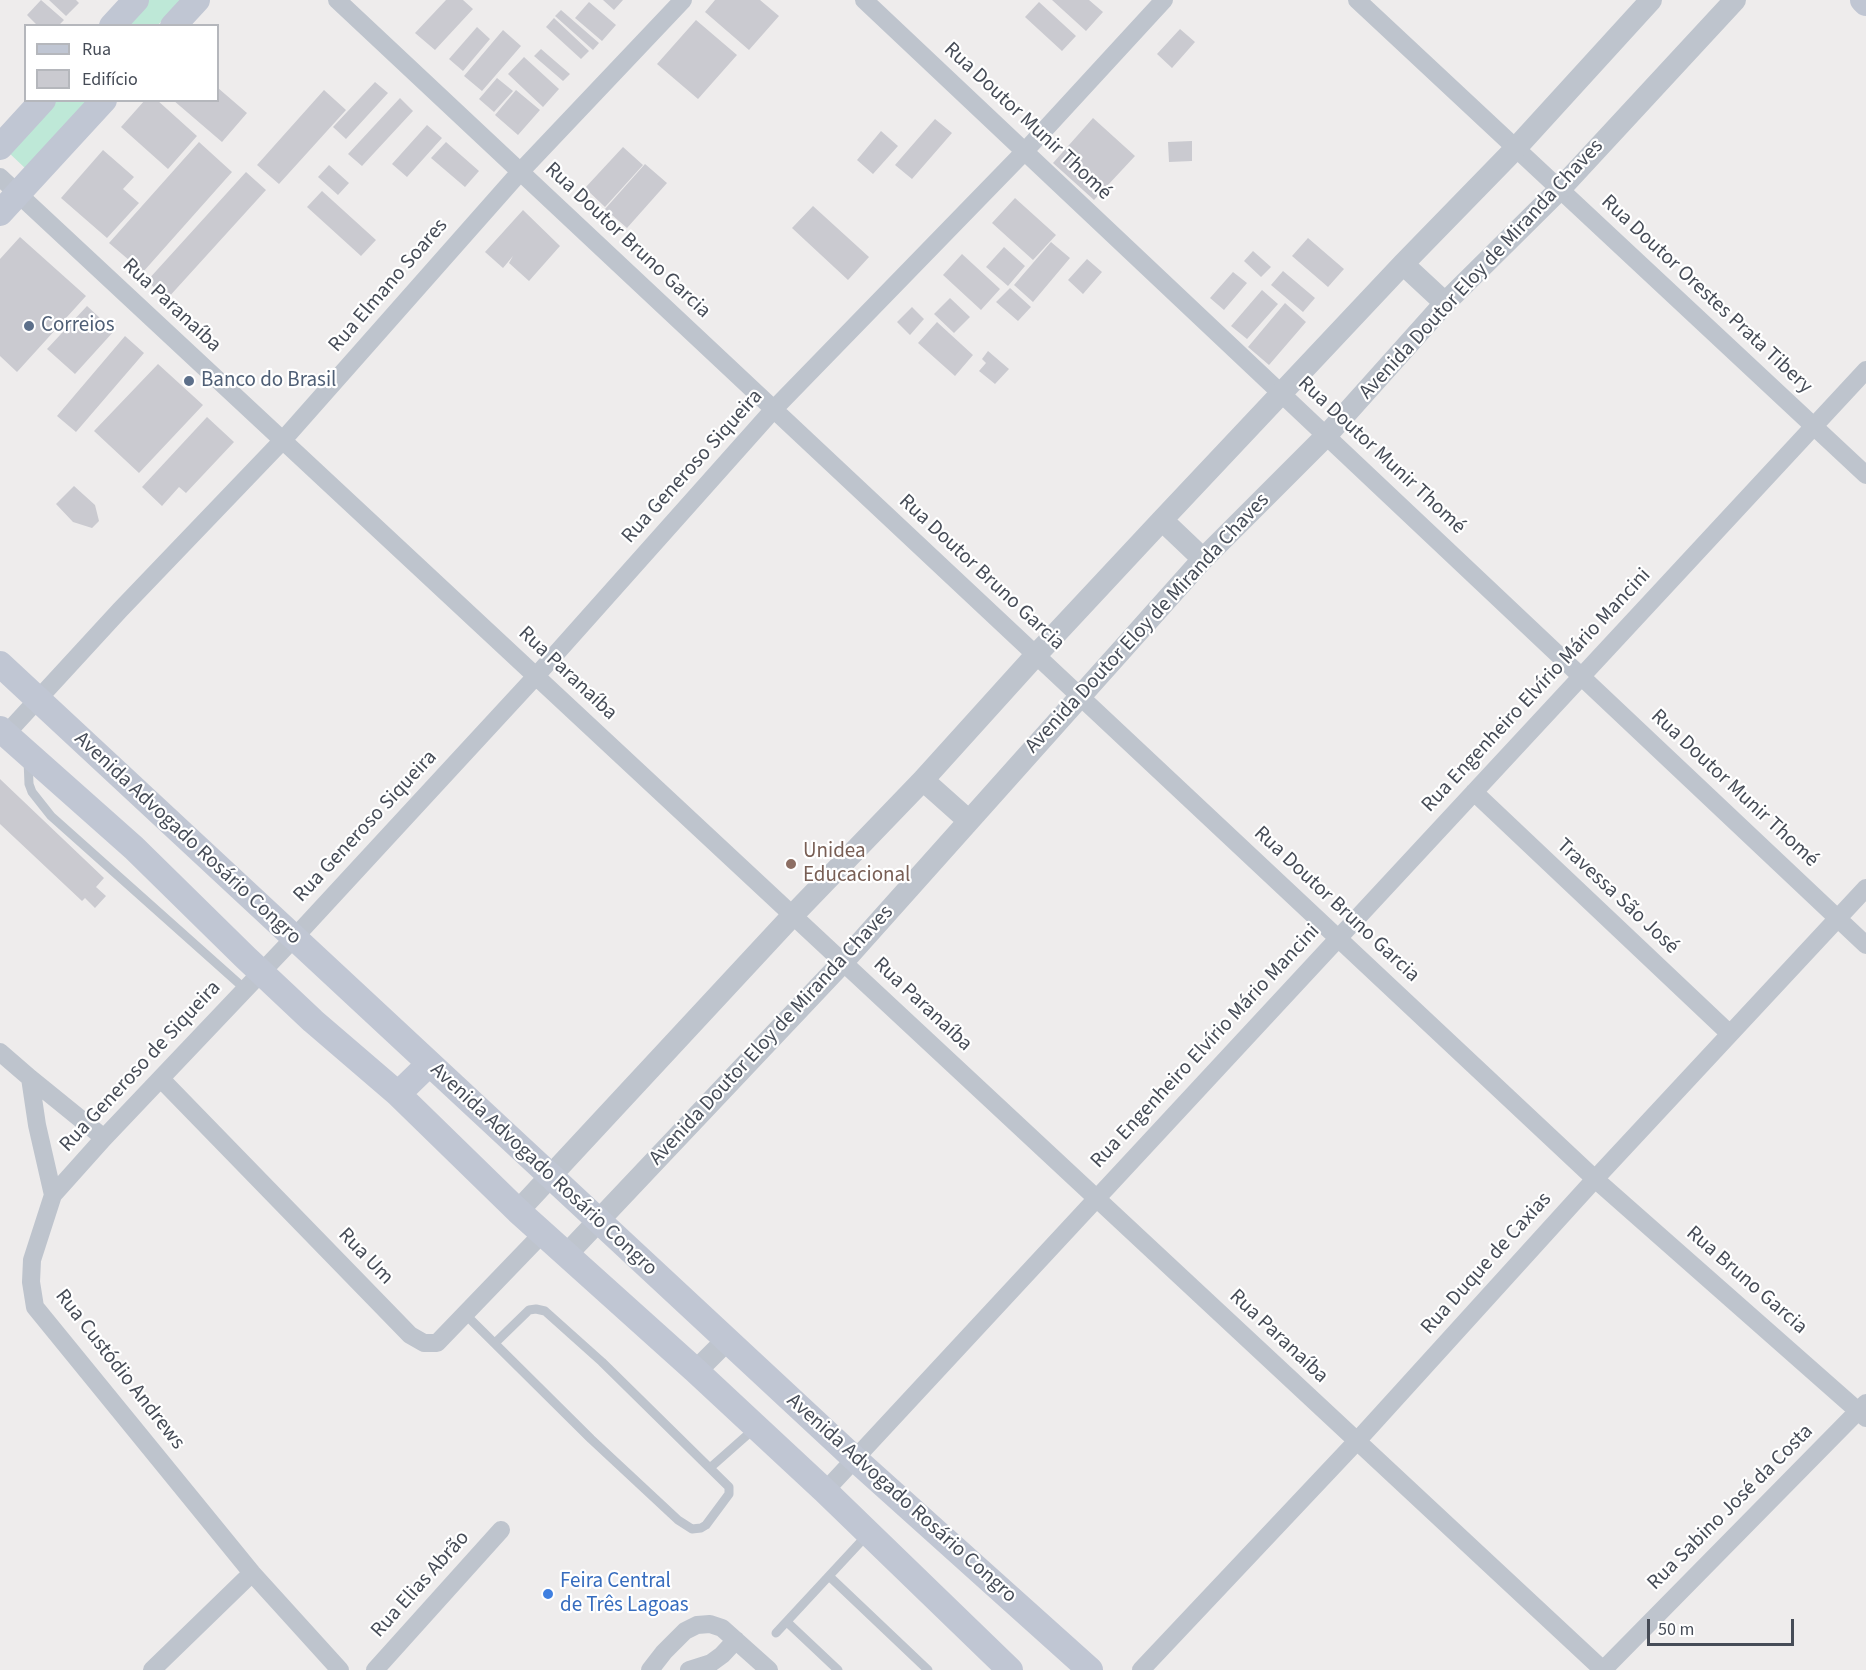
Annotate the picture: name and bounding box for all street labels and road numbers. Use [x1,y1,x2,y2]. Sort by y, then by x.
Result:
street label: Rua Doutor Munir Thomé [938,38,1116,206]
street label: Avenida Doutor Eloy de Miranda Chaves [1355,135,1609,405]
street label: Rua Doutor Bruno Garcia [539,158,715,324]
street label: Rua Doutor Orestes Prata Tibery [1595,190,1817,400]
street label: Rua Elmano Soares [324,214,454,358]
street label: Rua Paranaíba [116,254,226,358]
street label: Rua Doutor Munir Thomé [1292,372,1470,540]
street label: Rua Generoso Siqueira [617,385,769,549]
street label: Avenida Doutor Eloy de Miranda Chaves [1021,489,1275,759]
street label: Rua Doutor Bruno Garcia [893,490,1069,656]
street label: Rua Engenheiro Elvírio Mário Mancini [1417,564,1657,818]
street label: Rua Paranaíba [512,622,622,726]
street label: Rua Doutor Munir Thomé [1645,705,1823,873]
street label: Avenida Advogado Rosário Congro [68,727,306,951]
street label: Rua Generoso Siqueira [289,746,443,908]
street label: Rua Doutor Bruno Garcia [1248,822,1424,988]
street label: Travessa São José [1551,834,1683,960]
street label: Avenida Doutor Eloy de Miranda Chaves [645,901,899,1171]
street label: Rua Engenheiro Elvírio Mário Mancini [1086,920,1326,1174]
street label: Rua Paranaíba [867,953,977,1057]
street label: Rua Generoso de Siqueira [55,976,227,1158]
street label: Avenida Advogado Rosário Congro [424,1058,662,1282]
street label: Rua Duque de Caxias [1416,1188,1558,1340]
street label: Rua Bruno Garcia [1680,1222,1812,1340]
street label: Rua Um [332,1223,398,1291]
street label: Rua Custódio Andrews [49,1285,189,1455]
street label: Rua Paranaíba [1223,1285,1333,1389]
street label: Avenida Advogado Rosário Congro [781,1389,1021,1609]
street label: Rua Sabino José da Costa [1643,1420,1819,1596]
street label: Rua Elias Abrão [366,1526,476,1644]

